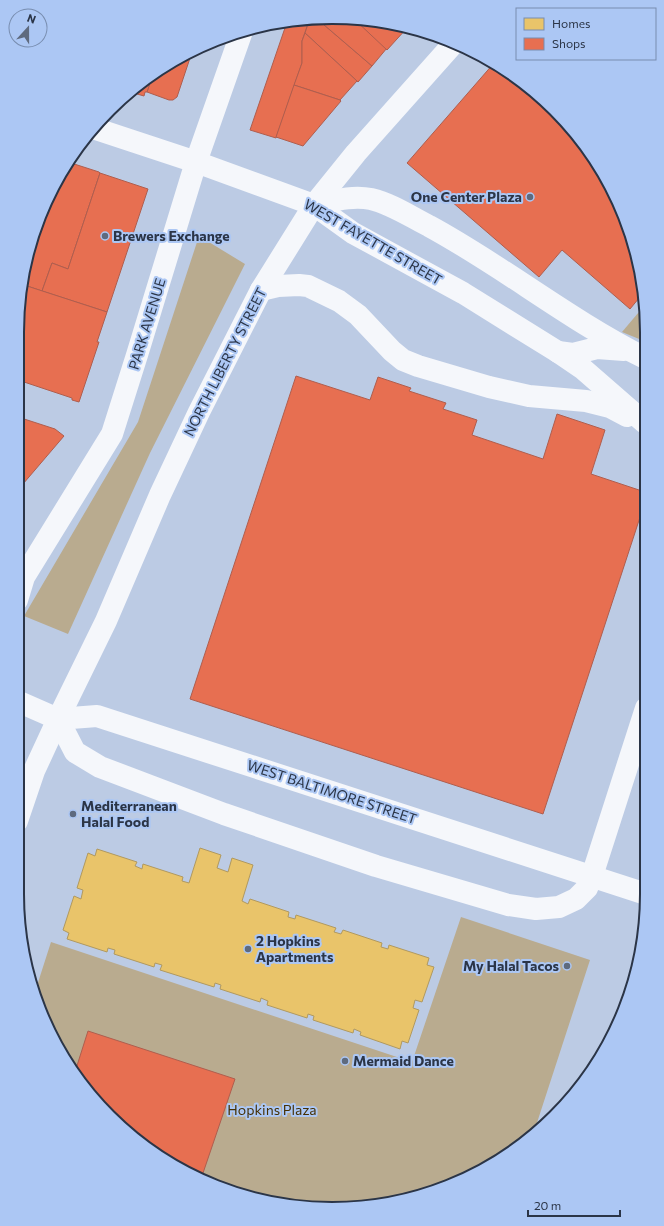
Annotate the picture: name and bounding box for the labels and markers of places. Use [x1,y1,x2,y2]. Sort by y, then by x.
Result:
place label: One Center Plaza [411,188,522,205]
marker: One Center Plaza [525,192,535,202]
place label: Brewers Exchange [113,227,230,244]
marker: Brewers Exchange [100,231,110,241]
place label: Mediterranean Halal Food [81,797,177,830]
marker: Mediterranean Halal Food [68,809,78,819]
place label: 2 Hopkins Apartments [256,932,334,965]
marker: 2 Hopkins Apartments [243,944,253,954]
place label: My Halal Tacos [463,957,559,974]
marker: My Halal Tacos [562,961,572,971]
place label: Mermaid Dance [353,1052,454,1069]
marker: Mermaid Dance [340,1056,350,1066]

